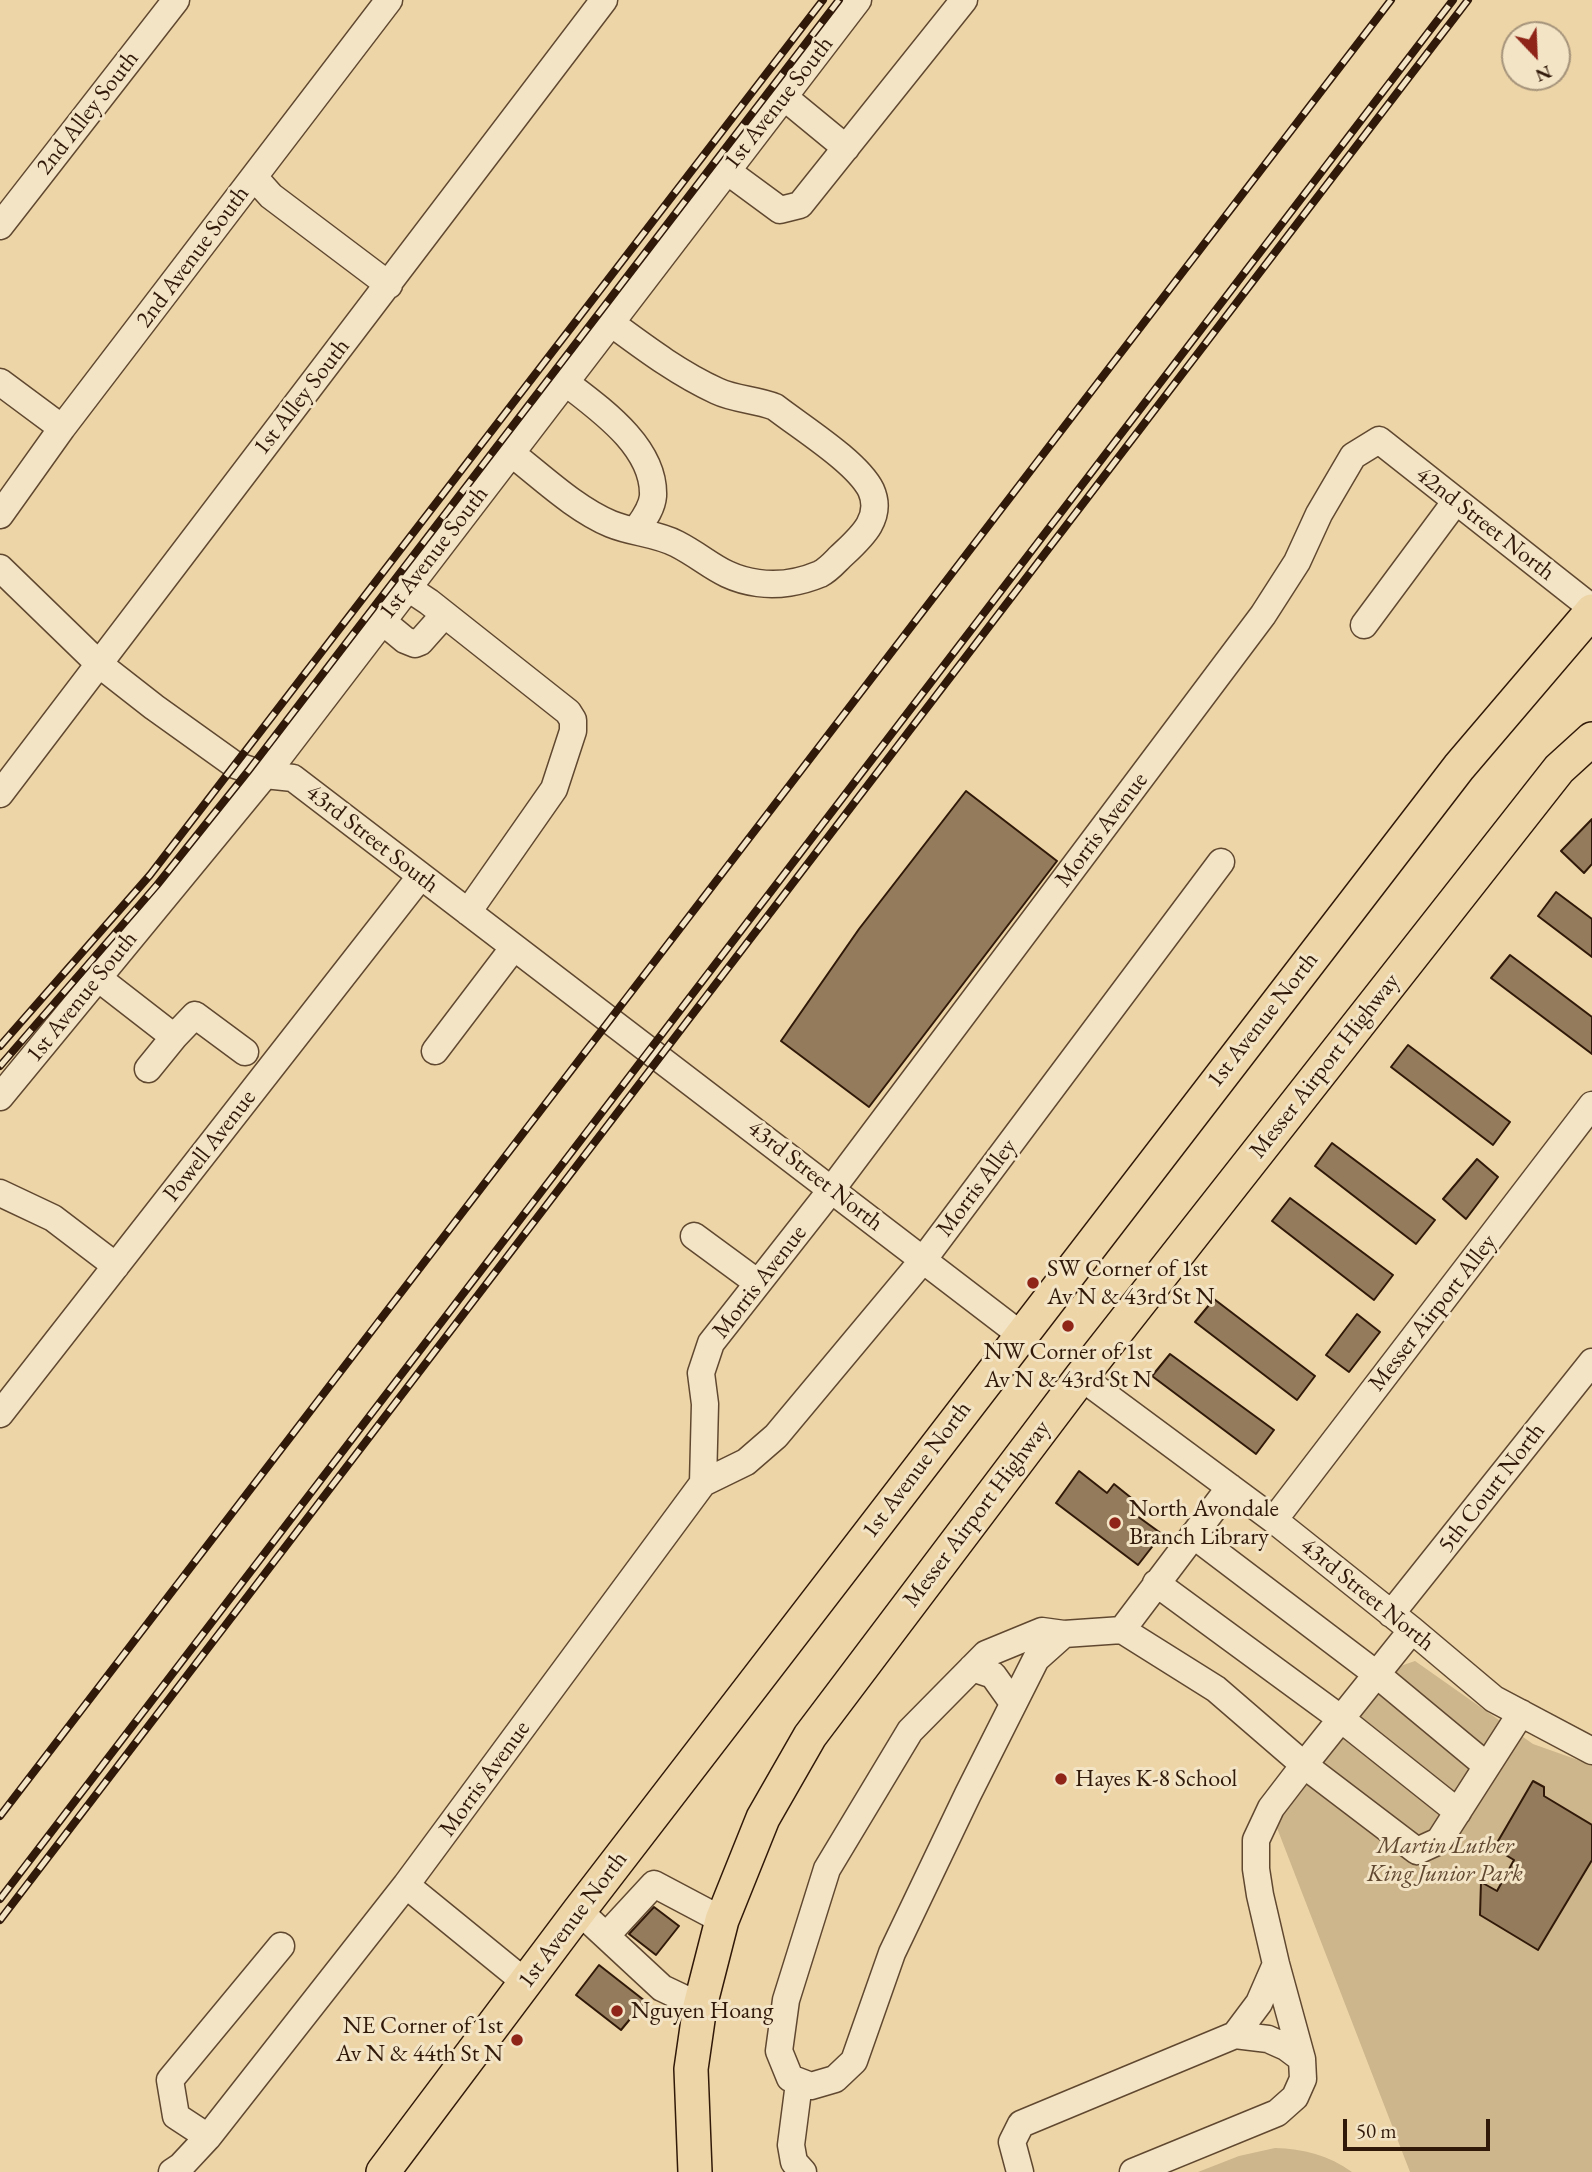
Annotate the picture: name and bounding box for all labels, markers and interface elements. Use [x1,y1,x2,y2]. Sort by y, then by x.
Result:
north arrow [1501,21,1571,91]
street label: 1st Avenue South [718,31,840,175]
street label: 2nd Alley South [31,45,145,181]
text: N [1532,59,1556,88]
street label: 2nd Avenue South [130,180,256,334]
street label: 1st Alley South [248,333,356,461]
street label: 42nd Street North [1410,461,1560,587]
street label: 1st Avenue South [373,481,495,625]
street label: Morris Avenue [1049,767,1155,893]
street label: 43rd Street South [300,778,444,900]
street label: 1st Avenue South [20,925,144,1069]
street label: 1st Avenue North [1201,946,1325,1094]
street label: Messer Airport Highway [1244,968,1406,1164]
street label: Powell Avenue [157,1084,263,1208]
street label: 43rd Street North [741,1114,889,1238]
street label: Morris Alley [931,1133,1023,1243]
street label: Morris Avenue [707,1219,813,1345]
street label: Messer Airport Alley [1363,1229,1503,1397]
place label: SW Corner of 1st Av N & 43rd St N [1047,1255,1214,1311]
marker: SW Corner of 1st Av N & 43rd St N [1025,1275,1041,1291]
marker: NW Corner of 1st Av N & 43rd St N [1060,1318,1076,1334]
place label: NW Corner of 1st Av N & 43rd St N [984,1338,1152,1394]
street label: 1st Avenue North [856,1396,978,1544]
street label: Messer Airport Highway [897,1415,1057,1613]
street label: 5th Court North [1432,1417,1552,1559]
place label: North Avondale Branch Library [1129,1495,1279,1551]
marker: North Avondale Branch Library [1107,1515,1123,1531]
street label: 43rd Street North [1294,1532,1440,1658]
street label: Morris Avenue [433,1715,537,1843]
place label: Hayes K-8 School [1075,1765,1237,1793]
marker: Hayes K-8 School [1053,1771,1069,1787]
park label: Martin Luther King Junior Park [1367,1832,1523,1888]
street label: 1st Avenue North [512,1846,634,1994]
place label: Nguyen Hoang [631,1997,773,2025]
marker: Nguyen Hoang [609,2003,625,2019]
place label: NE Corner of 1st Av N & 44th St N [336,2012,503,2068]
marker: NE Corner of 1st Av N & 44th St N [509,2032,525,2048]
scale bar [1347,2106,1494,2150]
text: 50 m [1356,2117,1397,2144]

